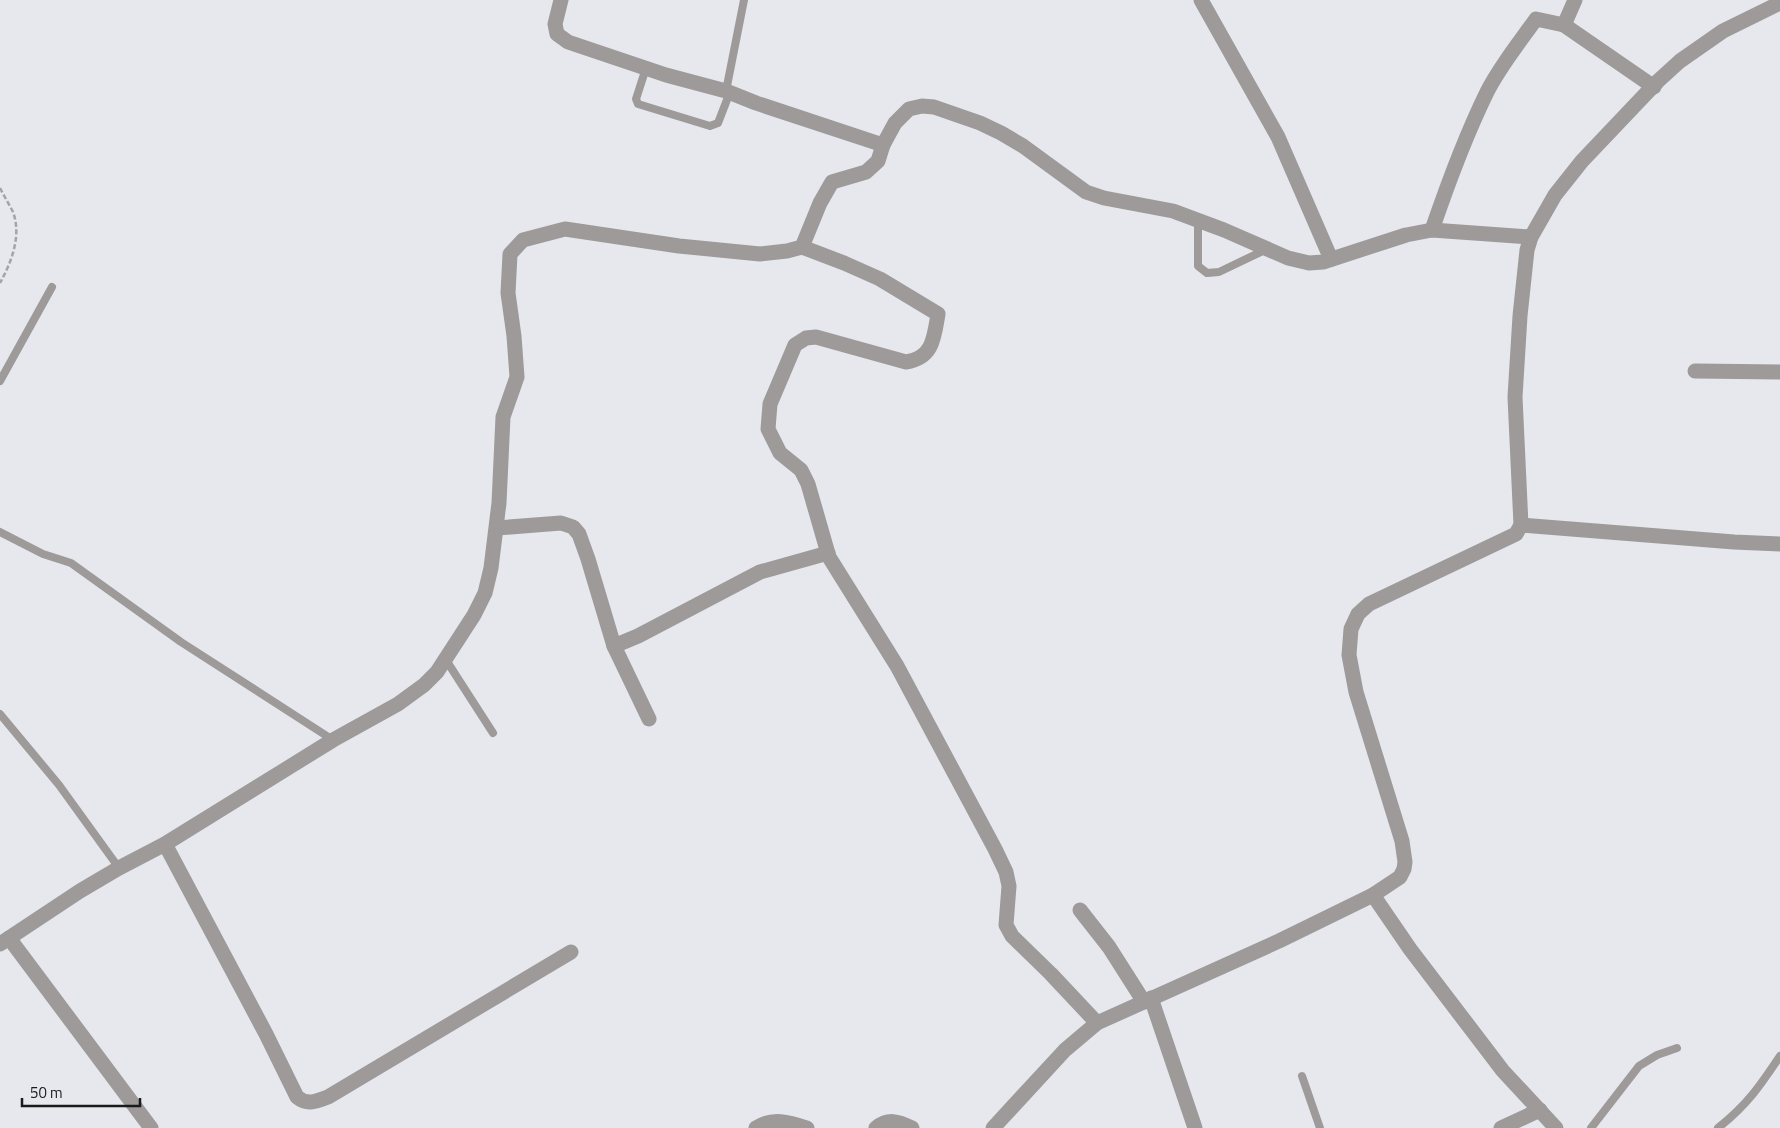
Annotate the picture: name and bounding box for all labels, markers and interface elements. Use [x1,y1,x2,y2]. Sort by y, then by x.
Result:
scale bar [22,1076,140,1108]
text: 50 m [30,1081,63,1104]

